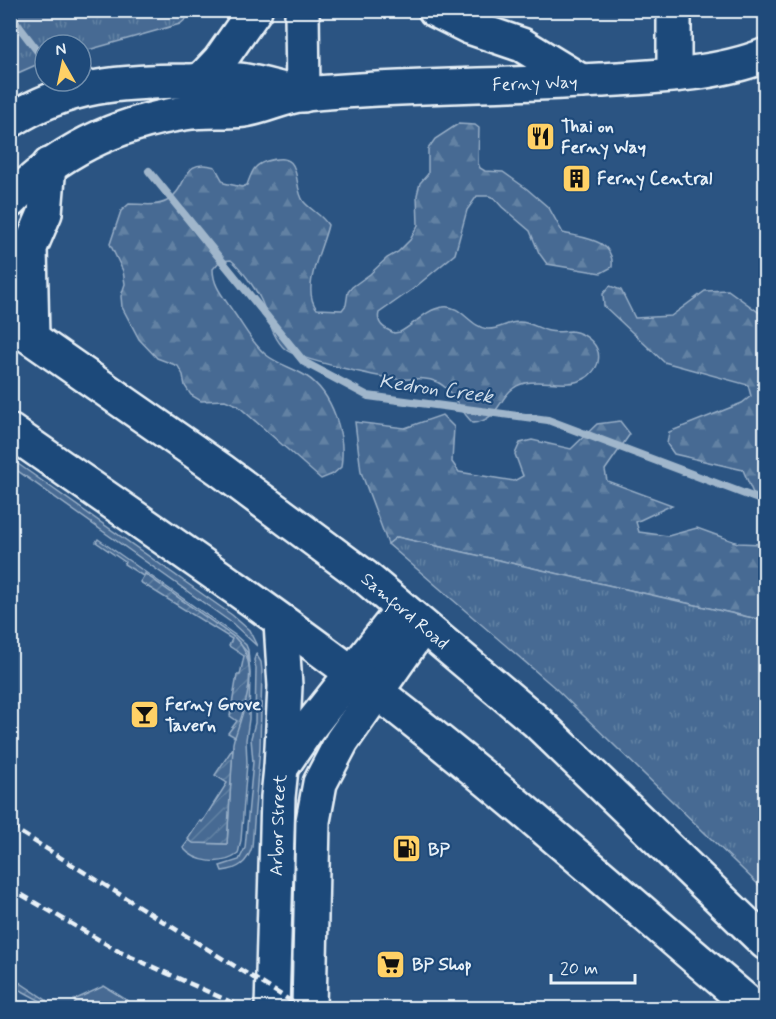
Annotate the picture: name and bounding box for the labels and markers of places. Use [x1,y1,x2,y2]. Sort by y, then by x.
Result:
place label: Thai on Ferny Way [561,115,646,160]
restaurant icon: Thai on Ferny Way [524,120,556,152]
building icon: Ferny Central [560,162,592,194]
place label: Ferny Central [597,167,713,191]
place label: Ferny Grove Tavern [165,693,261,738]
bar icon: Ferny Grove Tavern [128,698,160,730]
fuel station icon: BP [391,833,423,865]
place label: BP [428,838,450,862]
supermarket icon: BP Shop [375,948,407,980]
place label: BP Shop [412,953,472,977]

